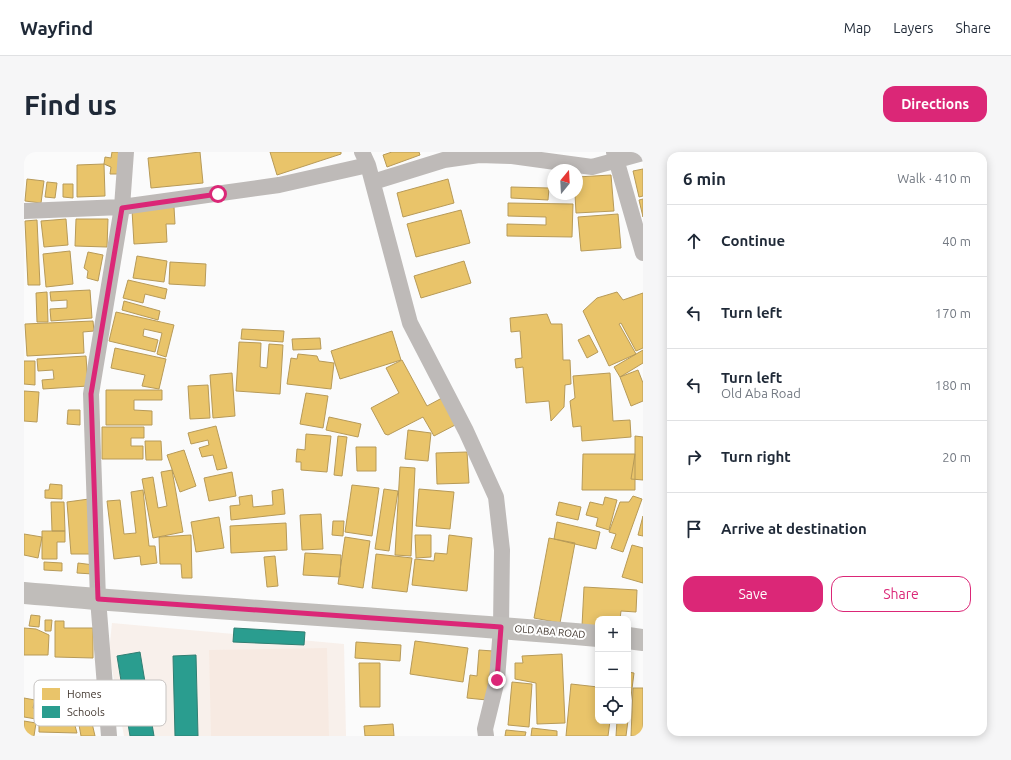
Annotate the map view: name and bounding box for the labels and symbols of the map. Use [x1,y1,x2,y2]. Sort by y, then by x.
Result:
north arrow [547,164,583,200]
route start [209,185,227,203]
street label: OLD ABA ROAD [514,623,586,640]
route end [488,671,506,689]
legend [34,680,166,726]
text: Homes [67,688,102,700]
text: Schools [67,706,105,718]

